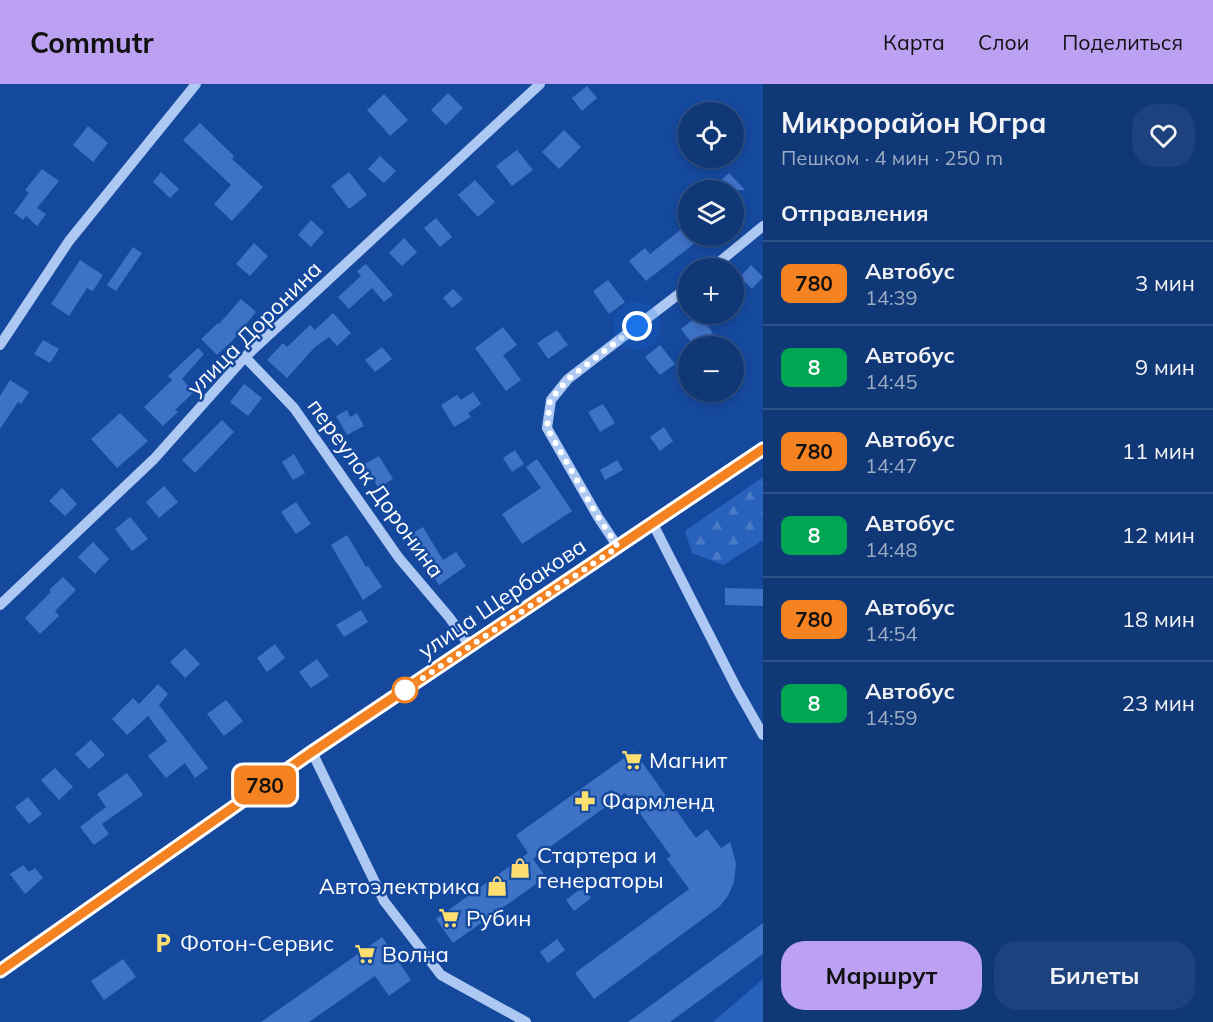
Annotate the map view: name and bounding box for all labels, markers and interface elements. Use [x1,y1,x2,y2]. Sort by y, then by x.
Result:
text: Commutr [30,25,153,60]
text: Карта [883,29,945,55]
text: Слои [978,29,1029,55]
text: Поделиться [1062,29,1183,55]
map controls [678,102,744,402]
button: locate [678,102,744,168]
button: heart [1132,104,1195,167]
text: Микрорайон Югра [781,105,1047,140]
text: Пешком · 4 мин · 250 m [781,145,1003,170]
button: layers [678,180,744,246]
text: Отправления [781,199,929,227]
street label: улица Доронина [181,255,327,401]
text: Автобус [865,257,955,285]
button: + [678,258,744,324]
text: 3 мин [1135,269,1195,297]
text: 780 [795,270,833,296]
text: 14:39 [865,285,918,310]
your location [622,311,652,341]
button: − [678,336,744,402]
text: Автобус [865,341,955,369]
text: 9 мин [1135,353,1195,381]
text: 8 [808,354,820,380]
text: 14:45 [865,369,918,394]
street label: переулок Доронина [302,393,450,583]
text: Автобус [865,425,955,453]
text: 11 мин [1122,437,1195,465]
text: 780 [795,438,833,464]
text: 14:47 [865,453,918,478]
text: Автобус [865,509,955,537]
text: 12 мин [1122,521,1195,549]
text: 8 [808,522,820,548]
street label: улица Щербакова [413,531,591,665]
text: 14:48 [865,537,918,562]
text: Автобус [865,593,955,621]
text: 18 мин [1122,605,1195,633]
text: 780 [795,606,833,632]
text: 14:54 [865,621,918,646]
unlabelled marker [392,677,418,703]
text: Автобус [865,677,955,705]
text: 23 мин [1122,689,1195,717]
text: 8 [808,690,820,716]
text: 14:59 [865,705,918,730]
place label: Магнит [649,746,727,774]
supermarket icon: Магнит [620,748,644,772]
line badge: 780 [230,766,300,804]
text: 780 [246,772,284,798]
place label: Фармленд [602,787,714,815]
pharmacy icon: Фармленд [573,789,597,813]
place label: Стартера и генераторы [537,841,664,894]
shop icon: Стартера и генераторы [508,856,532,880]
place label: Автоэлектрика [319,872,480,900]
shop icon: Автоэлектрика [485,874,509,898]
place label: Рубин [466,904,531,932]
supermarket icon: Рубин [437,906,461,930]
place label: Фотон-Сервис [180,929,334,957]
parking icon: Фотон-Сервис [151,931,175,955]
place label: Волна [382,940,449,968]
button: Маршрут [781,941,982,1010]
button: Билеты [994,941,1195,1010]
supermarket icon: Волна [353,942,377,966]

